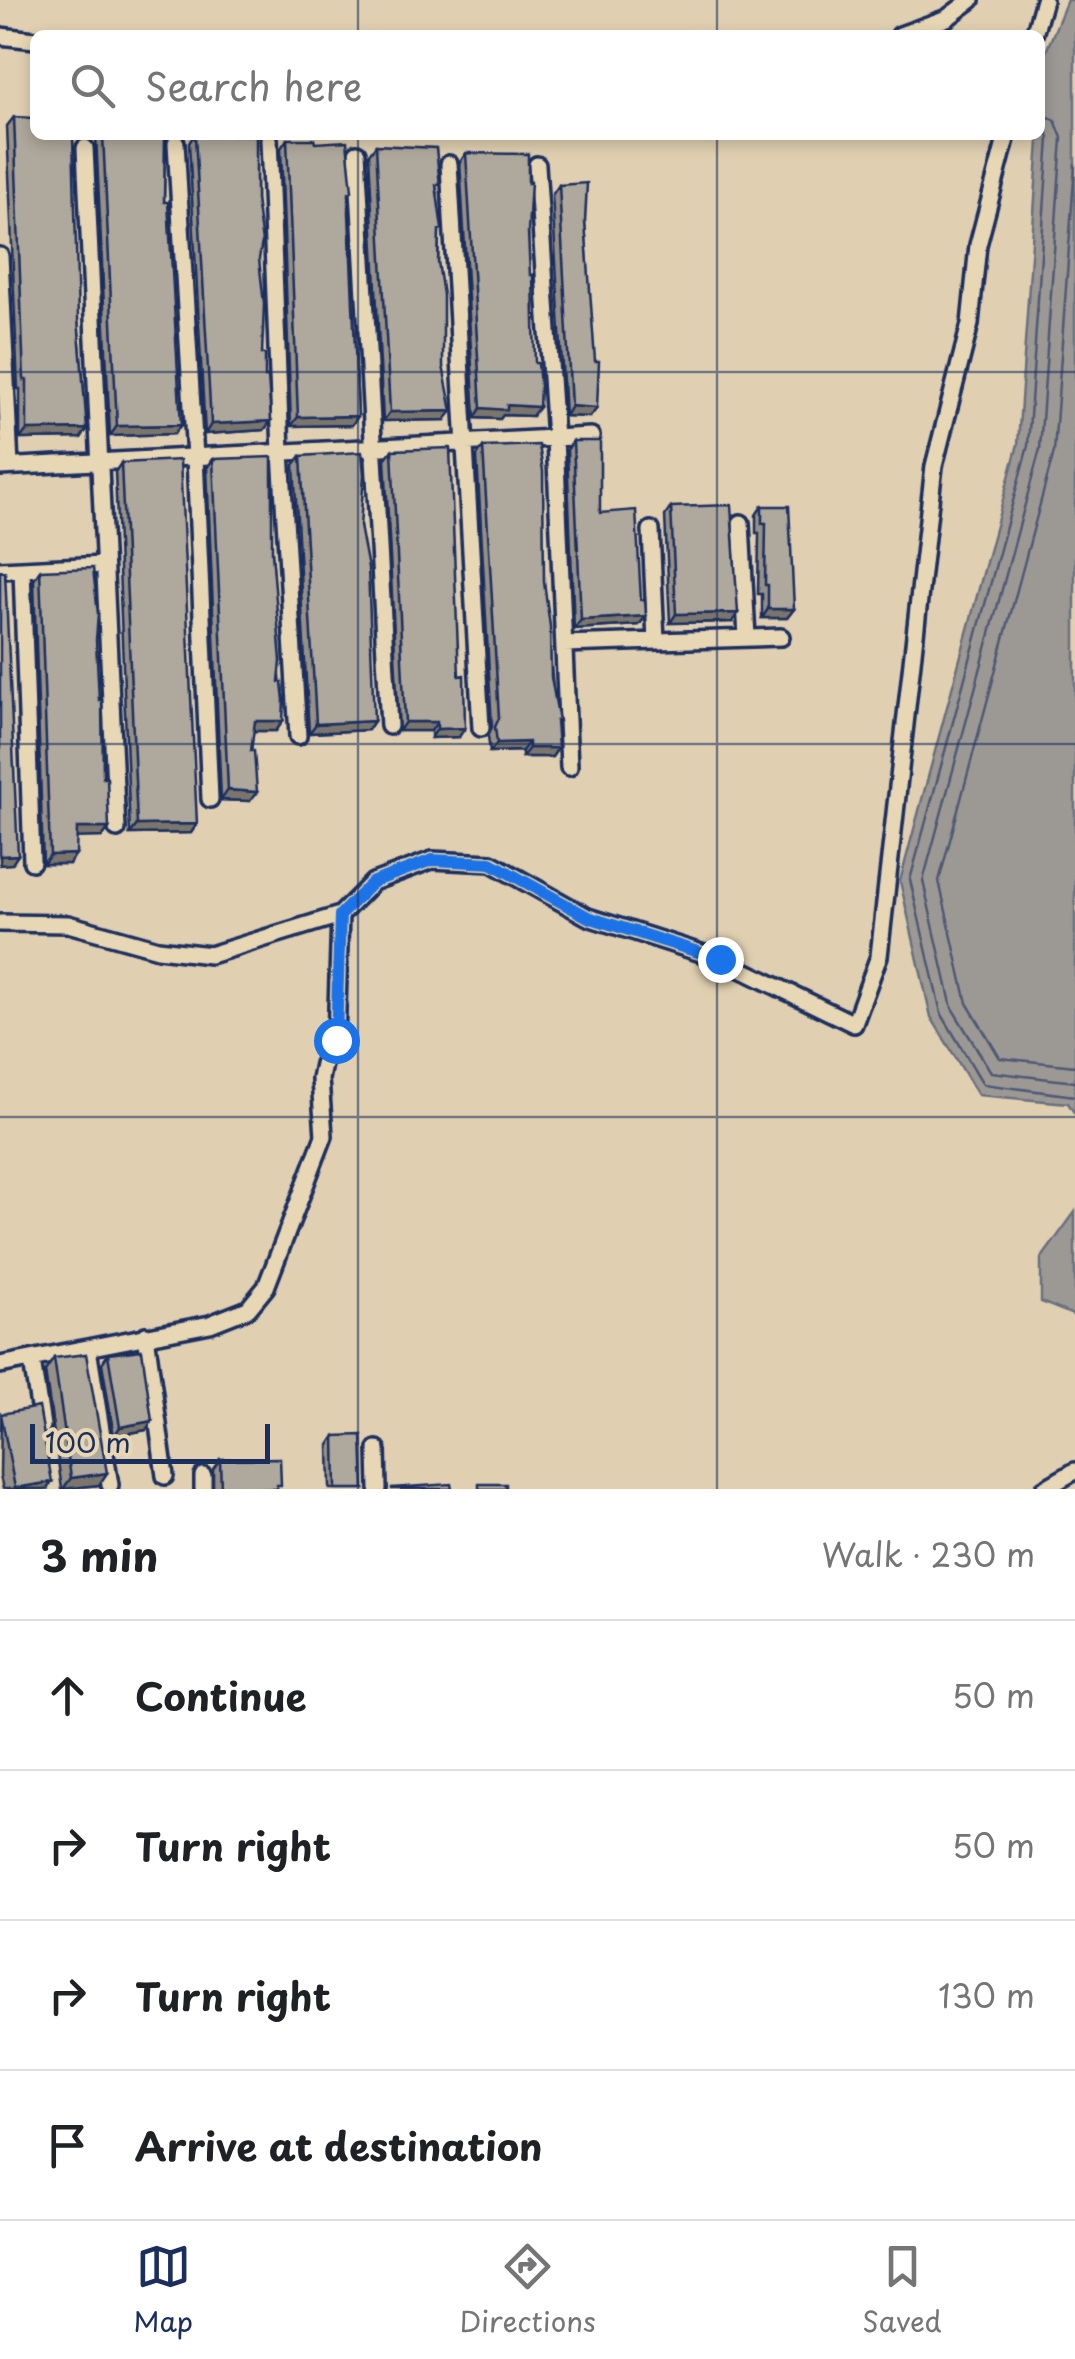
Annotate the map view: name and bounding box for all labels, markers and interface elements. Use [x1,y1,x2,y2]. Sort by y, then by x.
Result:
search box [30,30,1045,140]
text: Search here [145,57,362,114]
icon: search [65,58,120,113]
route end [698,937,744,983]
route start [314,1018,360,1064]
scale bar [30,1419,270,1464]
text: 100 m [45,1420,131,1463]
text: 3 min [40,1523,158,1586]
text: Walk · 230 m [822,1530,1035,1578]
text: Continue [135,1667,306,1724]
icon: ahead [40,1668,95,1723]
text: 50 m [952,1671,1035,1719]
text: Turn right [135,1817,331,1874]
icon: right [40,1818,95,1873]
text: 50 m [952,1821,1035,1869]
text: Turn right [135,1967,331,2024]
icon: right [40,1968,95,2023]
text: 130 m [938,1971,1035,2019]
text: Arrive at destination [135,2117,543,2174]
icon: arrive [40,2118,95,2173]
tab: Map [133,2239,193,2342]
tab: Directions [460,2239,596,2342]
tab: Saved [862,2239,942,2342]

